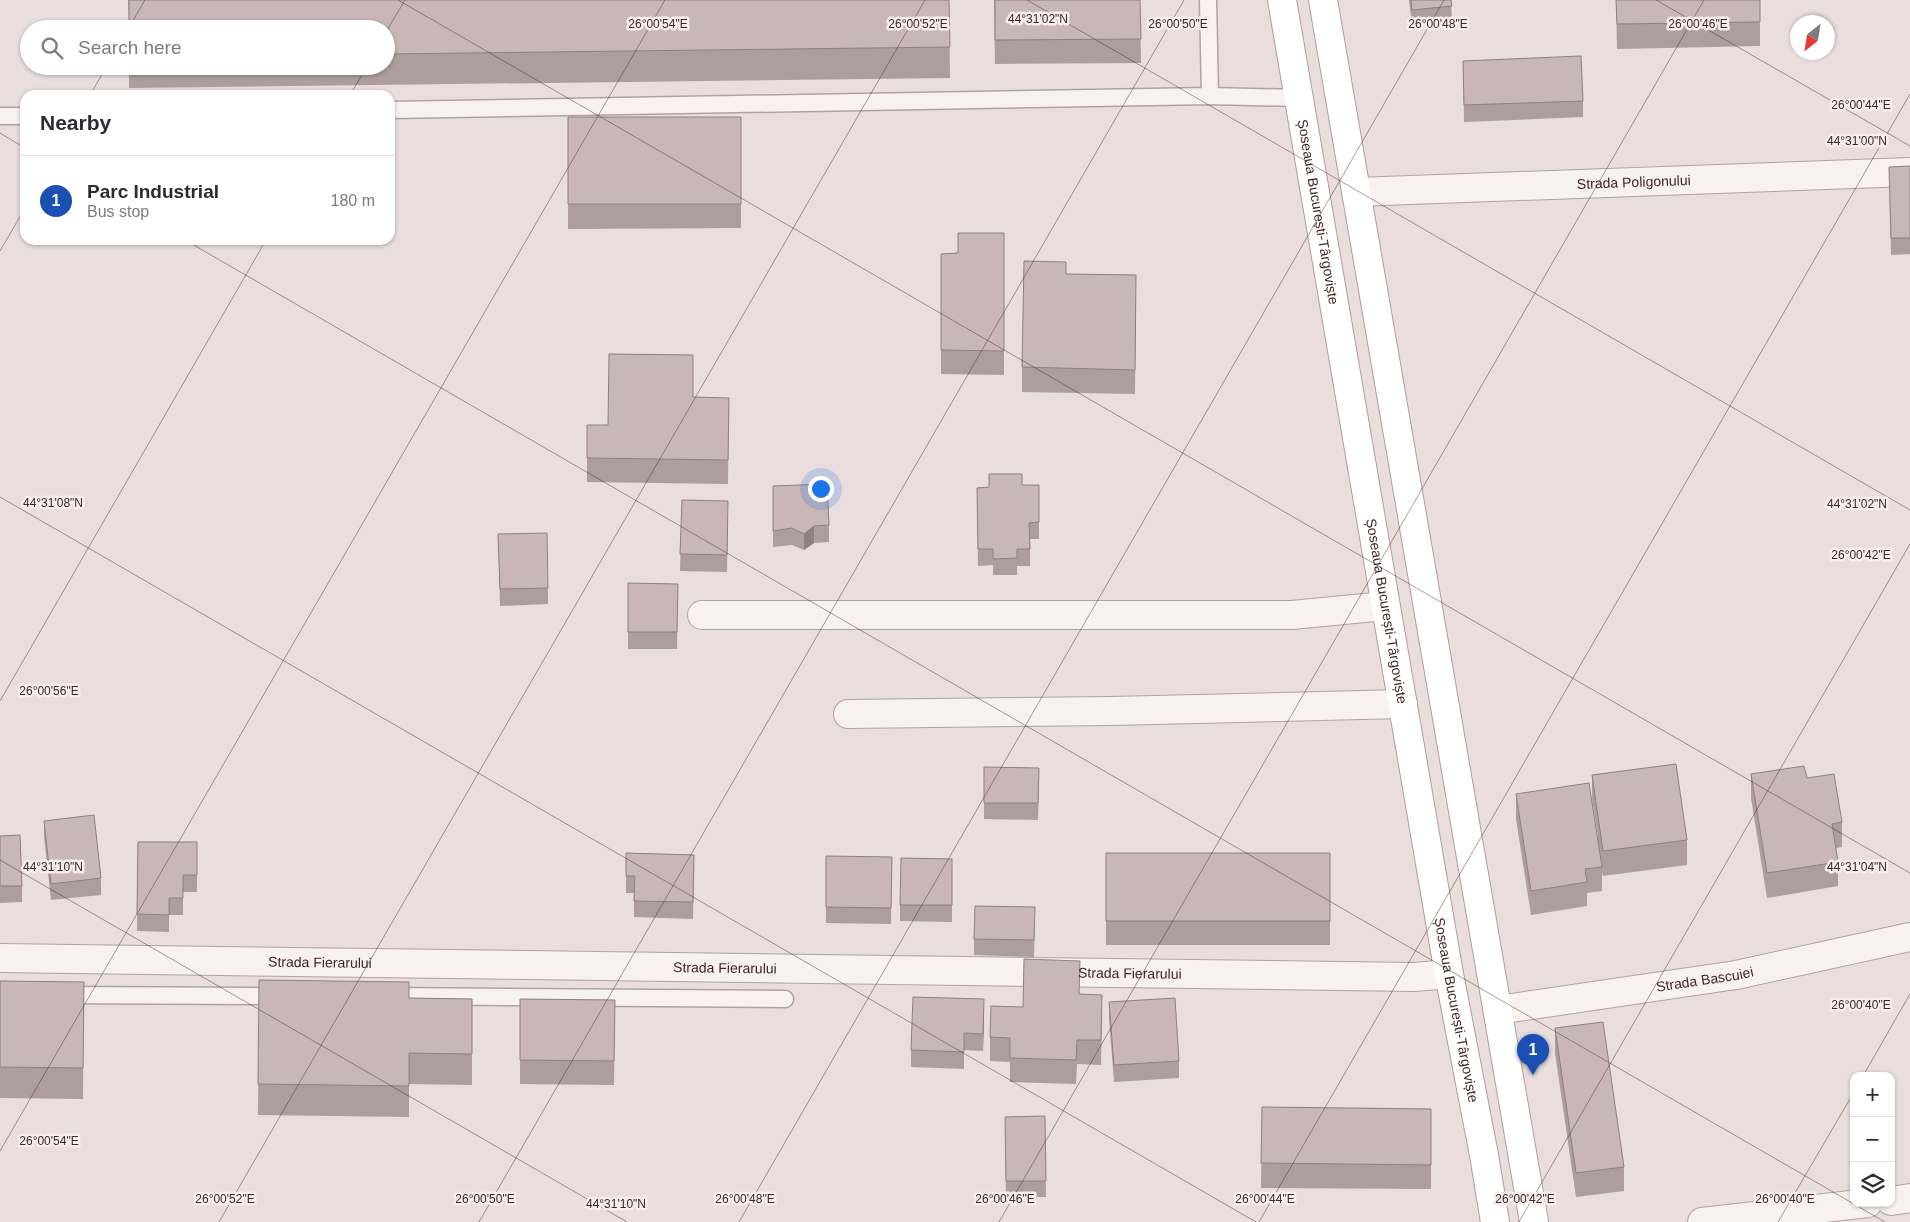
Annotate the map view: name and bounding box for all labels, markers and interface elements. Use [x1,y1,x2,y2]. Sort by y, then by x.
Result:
text: 44°31'02"N [1008,12,1068,26]
north arrow [1790,15,1835,60]
text: 26°00'54"E [628,17,688,31]
text: 26°00'52"E [888,17,948,31]
text: 26°00'50"E [1148,17,1208,31]
text: 26°00'48"E [1408,17,1468,31]
text: 26°00'46"E [1668,17,1728,31]
search box [20,20,395,75]
icon: search [38,34,66,62]
text: Search here [78,37,182,58]
text: 26°00'44"E [1831,98,1891,112]
text: Nearby [40,111,111,134]
street label: Șoseaua București-Târgoviște [1295,118,1342,306]
text: 44°31'00"N [1827,134,1887,148]
street label: Strada Poligonului [1577,172,1691,192]
text: Parc Industrial [87,181,219,202]
text: 1 [52,192,60,209]
text: 180 m [331,192,375,209]
text: Bus stop [87,203,149,220]
your location [808,476,834,502]
text: 44°31'08"N [23,496,83,510]
text: 44°31'02"N [1827,497,1887,511]
street label: Șoseaua București-Târgoviște [1363,517,1411,705]
text: 26°00'42"E [1831,548,1891,562]
text: 26°00'56"E [19,684,79,698]
text: 44°31'10"N [23,860,83,874]
text: 44°31'04"N [1827,860,1887,874]
street label: Șoseaua București-Târgoviște [1431,916,1482,1104]
street label: Strada Fierarului [268,954,372,971]
street label: Strada Fierarului [673,959,777,976]
street label: Strada Bascuiei [1655,963,1755,995]
street label: Strada Fierarului [1078,964,1182,982]
text: 26°00'40"E [1831,998,1891,1012]
pin: 1 [1517,1034,1549,1075]
map controls [1850,1072,1895,1207]
button: + [1850,1072,1895,1117]
button: − [1850,1117,1895,1162]
text: 26°00'54"E [19,1134,79,1148]
button: layers [1850,1162,1895,1207]
text: 26°00'52"E [195,1192,255,1206]
text: 26°00'50"E [455,1192,515,1206]
text: 26°00'48"E [715,1192,775,1206]
text: 26°00'46"E [975,1192,1035,1206]
text: 26°00'44"E [1235,1192,1295,1206]
text: 26°00'42"E [1495,1192,1555,1206]
text: 26°00'40"E [1755,1192,1815,1206]
text: 44°31'10"N [586,1197,646,1211]

